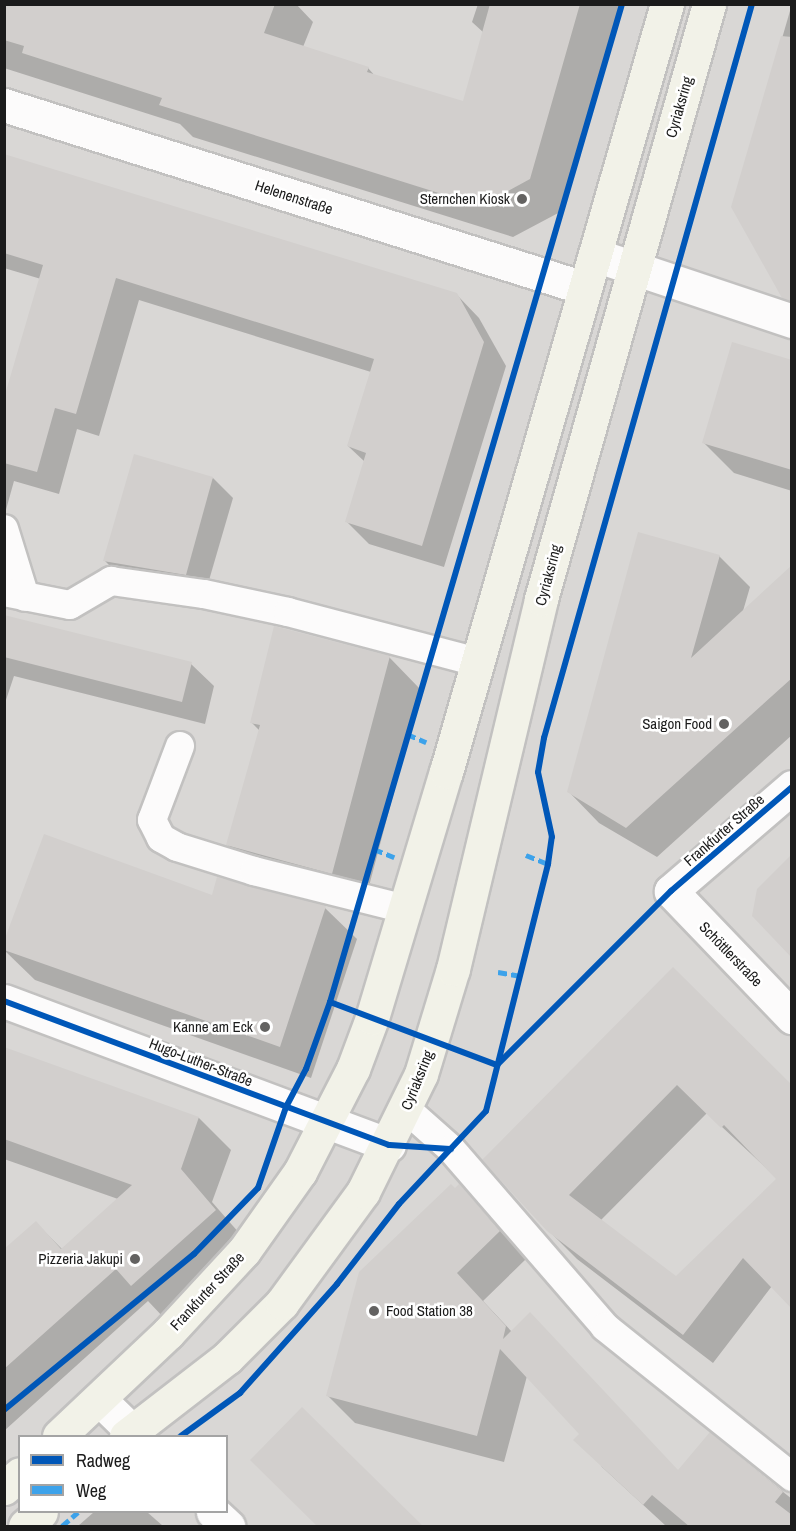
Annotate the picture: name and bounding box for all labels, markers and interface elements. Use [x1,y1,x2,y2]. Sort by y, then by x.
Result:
street label: Cyriaksring [662,74,696,140]
street label: Helenenstraße [253,176,335,218]
place label: Sternchen Kiosk [420,190,510,208]
marker: Sternchen Kiosk [515,192,529,206]
street label: Cyriaksring [531,542,565,608]
place label: Saigon Food [642,715,712,733]
marker: Saigon Food [717,717,731,731]
street label: Frankfurter Straße [680,790,768,870]
street label: Schöttlerstraße [696,918,766,990]
place label: Kanne am Eck [173,1018,253,1036]
marker: Kanne am Eck [258,1020,272,1034]
street label: Hugo-Luther-Straße [147,1034,255,1090]
street label: Cyriaksring [397,1047,437,1113]
street label: Frankfurter Straße [166,1248,248,1334]
place label: Pizzeria Jakupi [38,1250,123,1268]
marker: Pizzeria Jakupi [128,1252,142,1266]
place label: Food Station 38 [386,1302,473,1320]
marker: Food Station 38 [367,1304,381,1318]
legend [18,1435,228,1513]
text: Radweg [76,1448,130,1473]
text: Weg [76,1478,106,1503]

